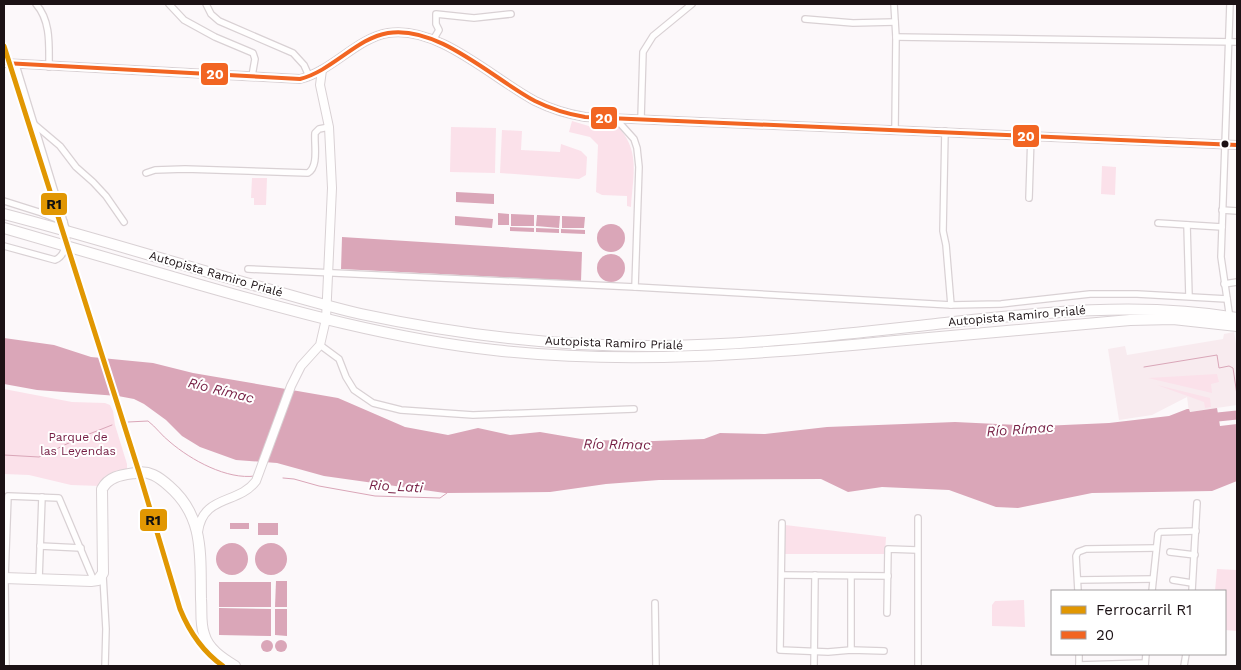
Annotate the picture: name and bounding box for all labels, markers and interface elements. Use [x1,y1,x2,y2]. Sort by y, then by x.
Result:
line badge: 20 [200,62,229,86]
text: 20 [206,66,224,82]
line badge: 20 [590,106,618,130]
text: 20 [595,110,613,126]
line badge: 20 [1012,124,1040,148]
text: 20 [1017,128,1035,144]
unlabelled marker [1220,139,1230,149]
line badge: R1 [40,192,68,216]
text: R1 [46,196,62,212]
street label: Autopista Ramiro Prialé [148,248,284,300]
street label: Autopista Ramiro Prialé [947,303,1087,329]
street label: Autopista Ramiro Prialé [545,334,683,352]
water label: Río Rímac [186,374,256,406]
water label: Río Rímac [986,419,1054,439]
park label: Parque de las Leyendas [40,430,116,458]
water label: Río Rímac [583,435,651,453]
water label: Rio_Lati [369,477,424,495]
line badge: R1 [139,508,168,532]
text: R1 [145,512,161,528]
legend [1051,590,1226,655]
text: Ferrocarril R1 [1096,601,1192,619]
text: 20 [1096,626,1114,644]

